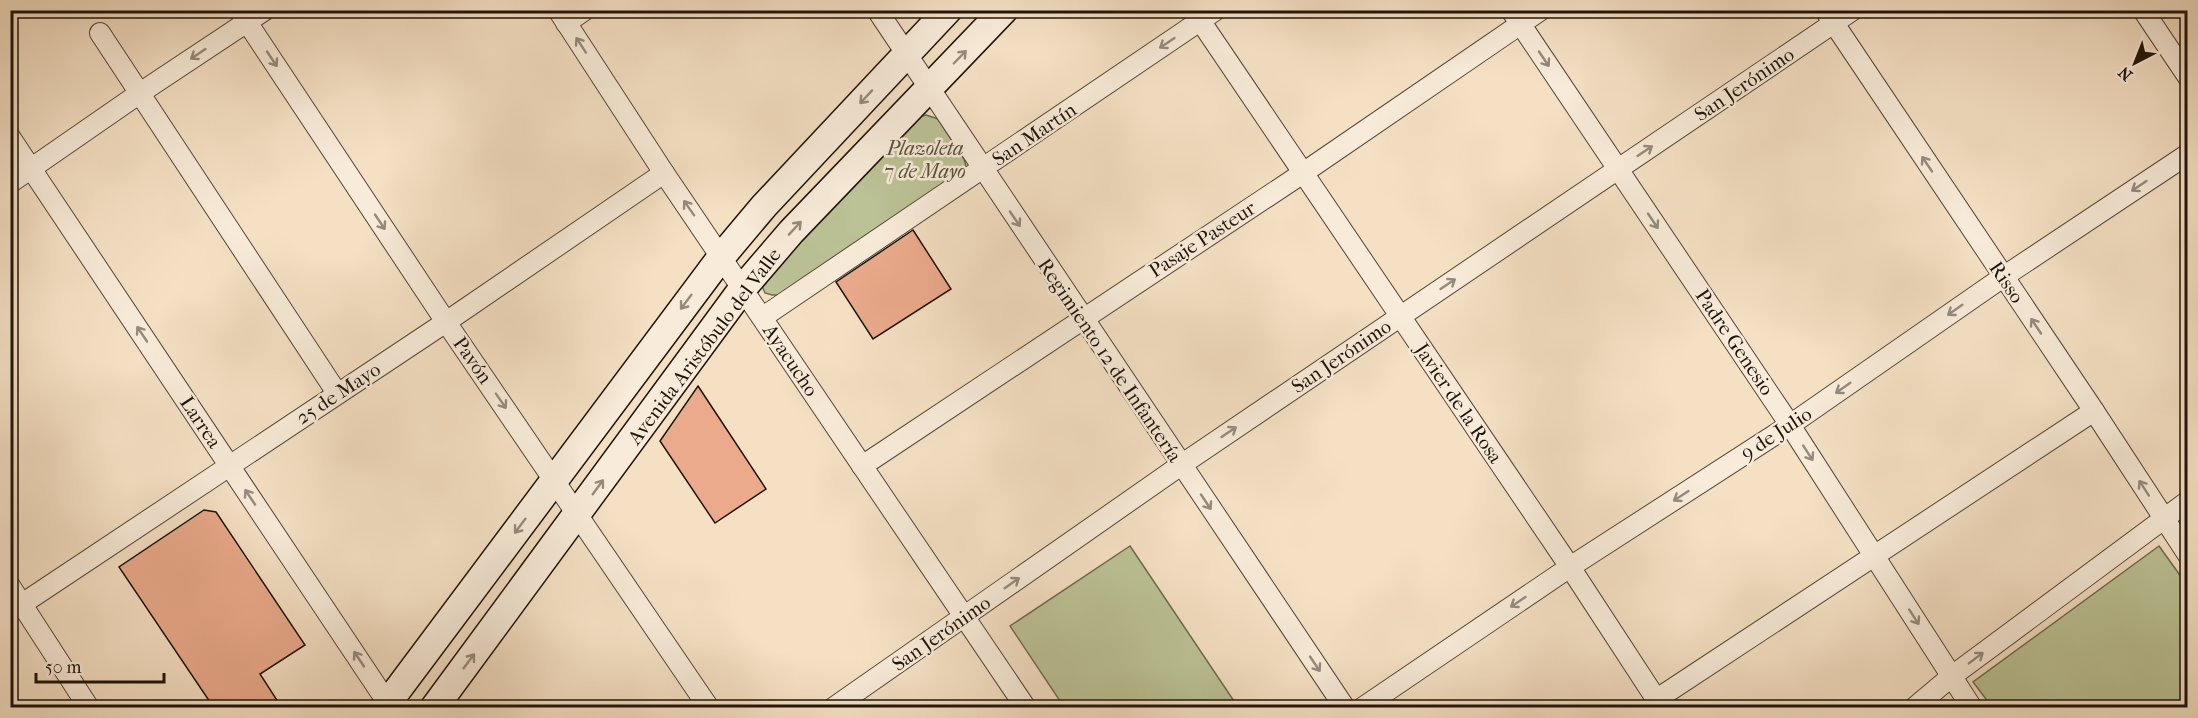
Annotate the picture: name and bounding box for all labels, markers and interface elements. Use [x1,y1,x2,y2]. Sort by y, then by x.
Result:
north arrow [2105,33,2165,93]
one-way arrow [574,37,587,54]
one-way arrow [1159,37,1176,50]
street label: San Jerónimo [1690,43,1798,126]
one-way arrow [190,48,207,61]
one-way arrow [952,50,967,65]
one-way arrow [1538,50,1550,67]
one-way arrow [266,51,278,67]
text: N [2114,62,2136,85]
one-way arrow [859,90,873,105]
street label: San Martín [988,98,1081,171]
park label: Plazoleta 7 de Mayo [884,137,966,183]
one-way arrow [1636,145,1653,158]
one-way arrow [1921,156,1933,173]
one-way arrow [2131,180,2148,192]
street label: Pasaje Pasteur [1145,196,1260,282]
one-way arrow [682,200,694,217]
one-way arrow [1009,210,1021,226]
one-way arrow [1647,212,1659,229]
one-way arrow [374,213,386,229]
one-way arrow [788,221,802,236]
street label: Avenida Aristóbulo del Valle [623,244,786,450]
street label: Regimiento 12 de Infantería [1033,254,1187,467]
street label: Risso [1984,257,2029,307]
one-way arrow [1440,278,1456,290]
street label: Padre Genesio [1691,285,1779,400]
one-way arrow [679,294,692,310]
one-way arrow [1947,304,1963,316]
street label: San Jerónimo [1287,315,1395,398]
one-way arrow [2030,318,2042,334]
street label: Ayacucho [758,319,823,401]
one-way arrow [136,327,148,343]
street label: Pavón [448,332,497,388]
street label: Javier de la Rosa [1409,337,1508,468]
street label: 25 de Mayo [292,358,385,429]
one-way arrow [1836,382,1852,394]
street label: Larrea [175,392,227,453]
one-way arrow [495,392,507,408]
street label: 9 de Julio [1737,402,1816,465]
one-way arrow [1220,426,1237,438]
one-way arrow [1802,444,1815,461]
one-way arrow [592,480,604,496]
one-way arrow [2138,480,2150,497]
one-way arrow [244,489,256,505]
one-way arrow [1672,489,1689,502]
one-way arrow [1200,494,1212,510]
one-way arrow [513,517,526,533]
one-way arrow [1003,577,1020,589]
street label: San Jerónimo [888,591,995,676]
one-way arrow [1509,596,1526,609]
one-way arrow [1907,608,1920,625]
scale bar [36,646,164,684]
one-way arrow [352,651,364,668]
one-way arrow [1968,651,1984,664]
one-way arrow [463,653,476,669]
one-way arrow [1309,655,1321,672]
text: 50 m [45,657,82,678]

